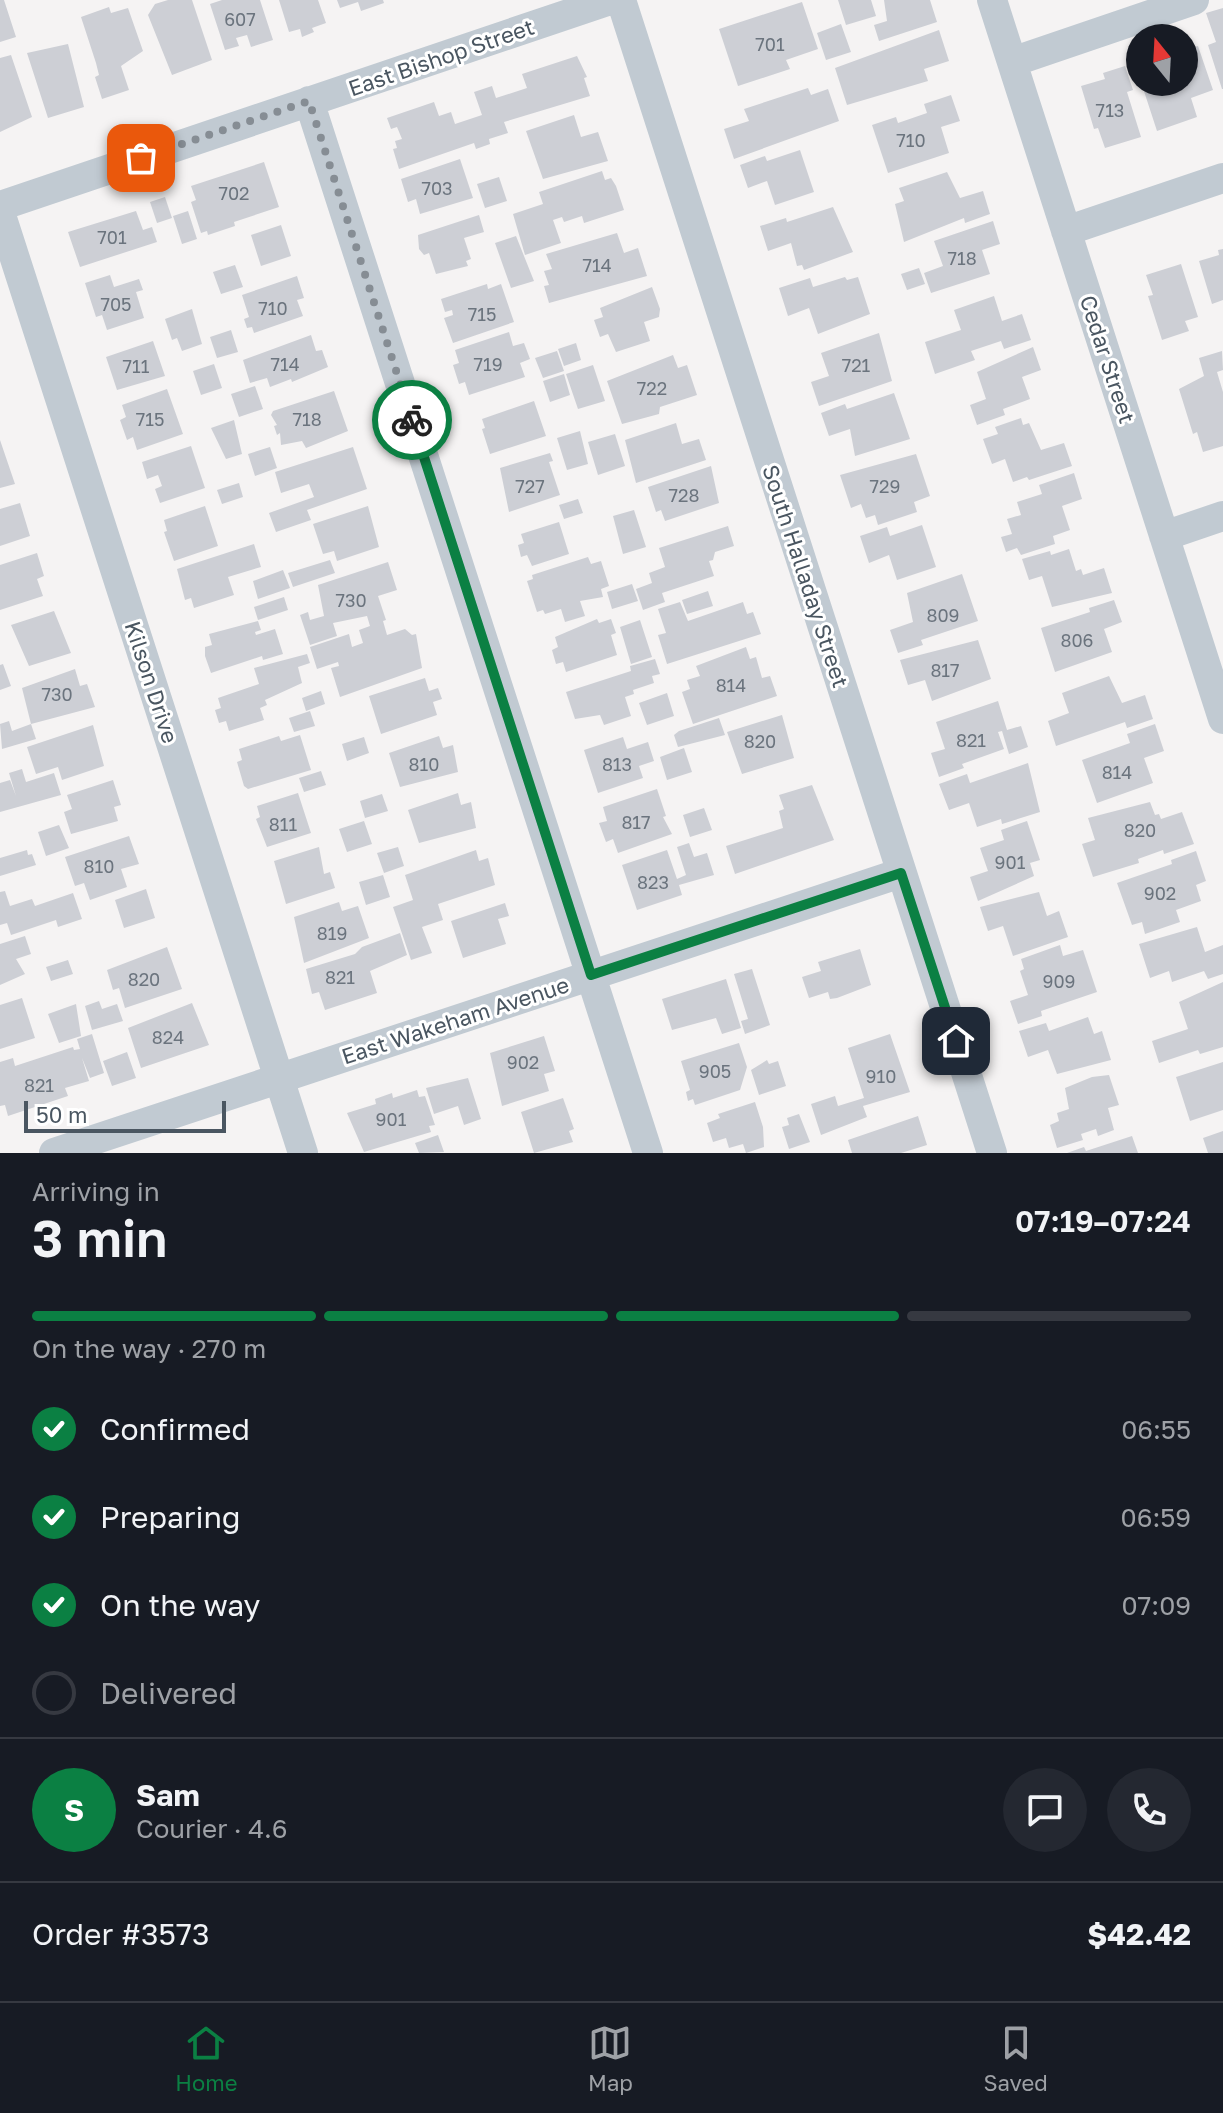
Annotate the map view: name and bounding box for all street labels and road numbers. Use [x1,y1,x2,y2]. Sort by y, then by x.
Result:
street label: East Bishop Street [345,13,537,101]
street label: Cedar Street [1075,292,1141,426]
street label: South Halladay Street [757,461,855,691]
street label: Kilson Drive [120,618,184,746]
street label: East Wakeham Avenue [338,970,572,1070]

